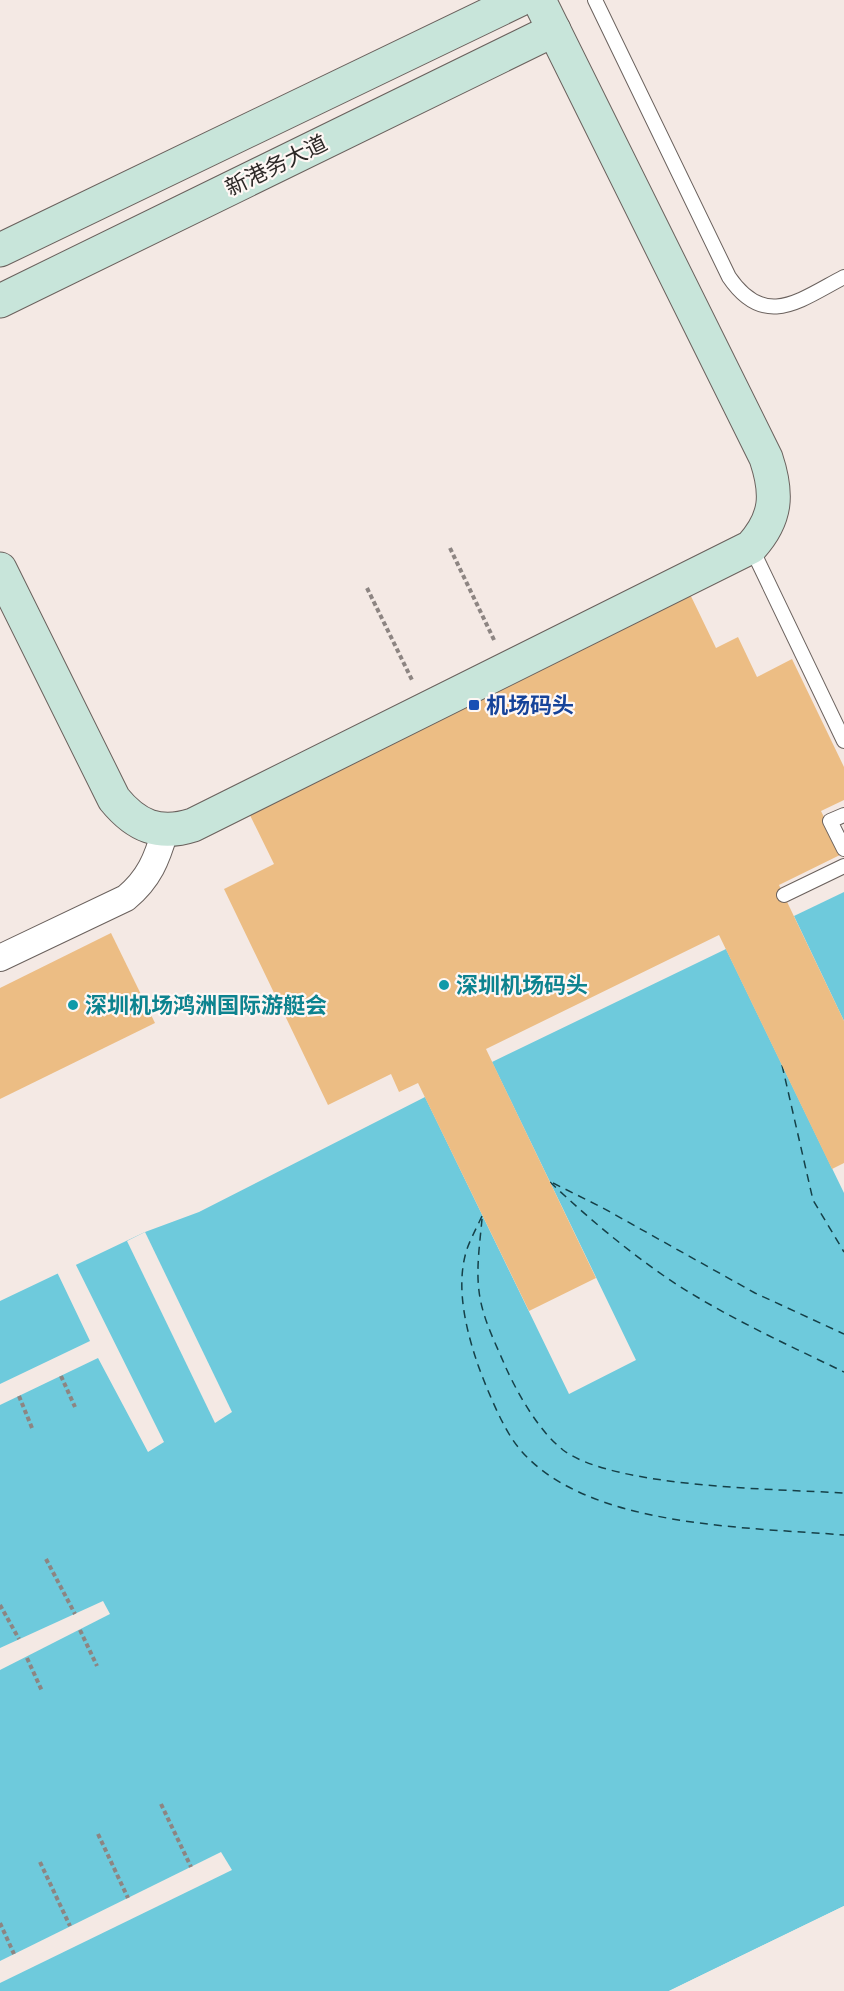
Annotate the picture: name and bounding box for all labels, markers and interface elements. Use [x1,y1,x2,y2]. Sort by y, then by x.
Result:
street label: 新港务大道 [221,130,332,202]
place label: 机场码头 [486,693,574,719]
marker: 机场码头 [467,698,481,712]
place label: 深圳机场码头 [456,973,588,999]
marker: 深圳机场码头 [437,978,451,992]
place label: 深圳机场鸿洲国际游艇会 [85,993,327,1019]
marker: 深圳机场鸿洲国际游艇会 [66,998,80,1012]

